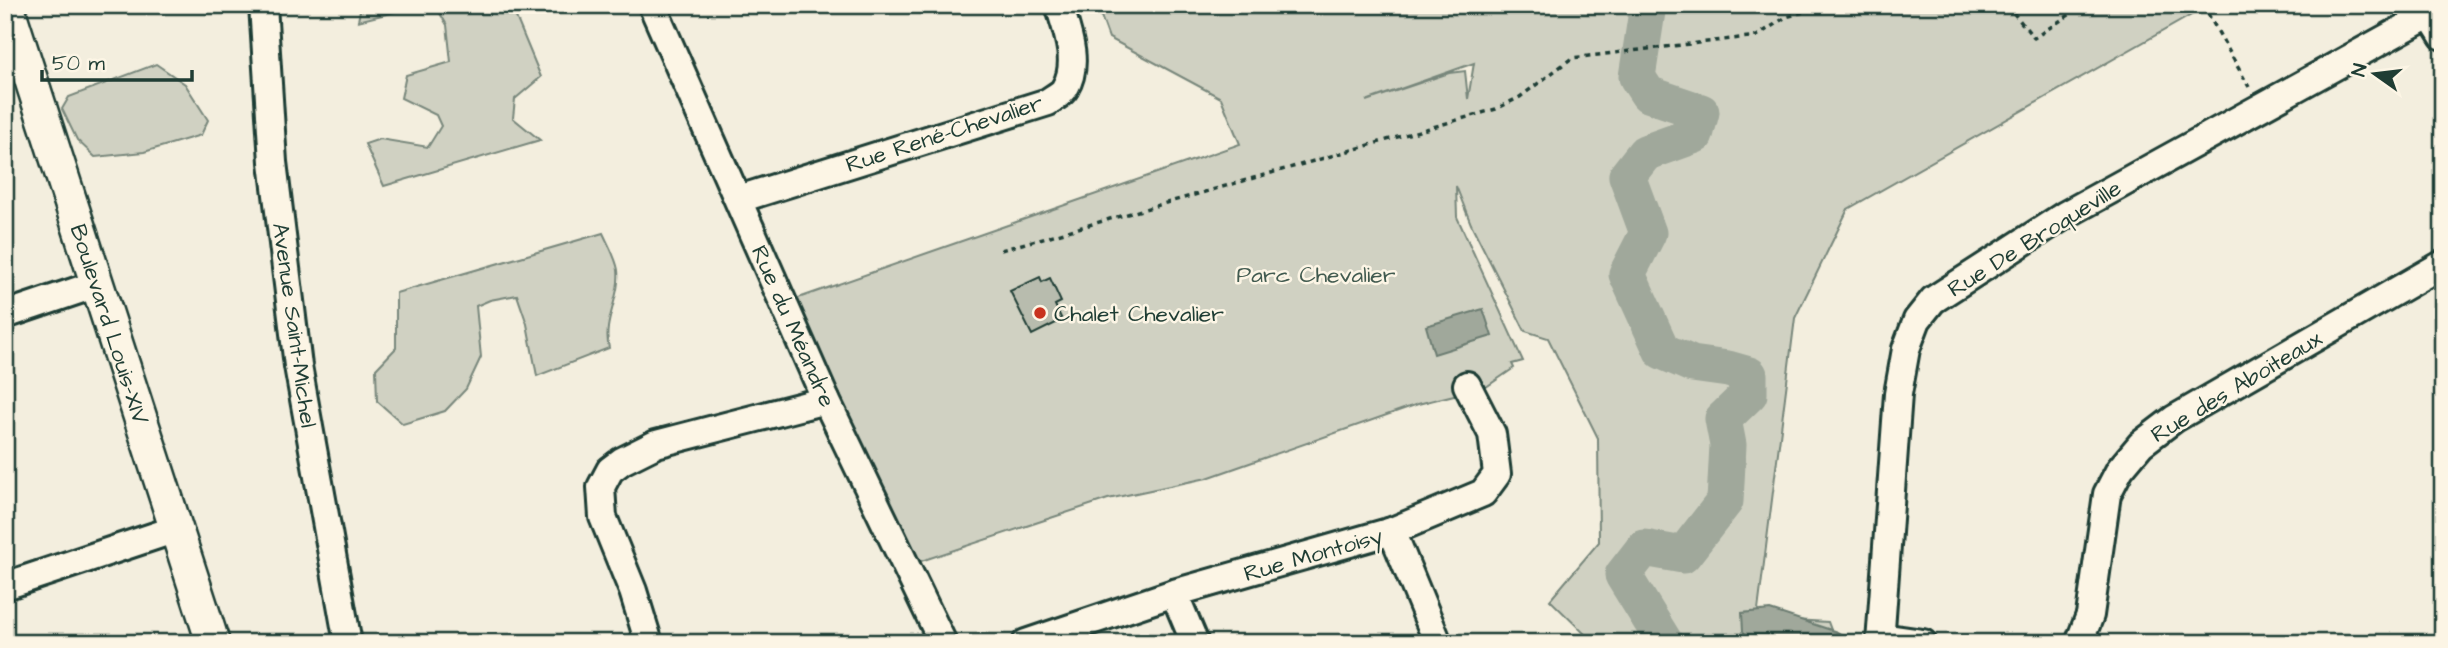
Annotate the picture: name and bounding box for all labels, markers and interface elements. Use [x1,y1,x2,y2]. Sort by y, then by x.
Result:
scale bar [42,38,192,82]
north arrow [2340,38,2410,108]
text: 50 m [52,49,106,78]
text: N [2345,61,2375,79]
street label: Rue René-Chevalier [842,87,1047,181]
street label: Rue De Broqueville [1942,172,2128,305]
street label: Boulevard Louis-XIV [62,220,157,429]
street label: Avenue Saint-Michel [264,221,324,430]
street label: Rue du Méandre [743,240,843,412]
park label: Parc Chevalier [1237,259,1396,291]
place label: Chalet Chevalier [1054,298,1224,330]
marker: Chalet Chevalier [1032,305,1048,321]
street label: Rue des Aboiteaux [2145,323,2328,451]
street label: Rue Montoisy [1240,520,1387,591]

